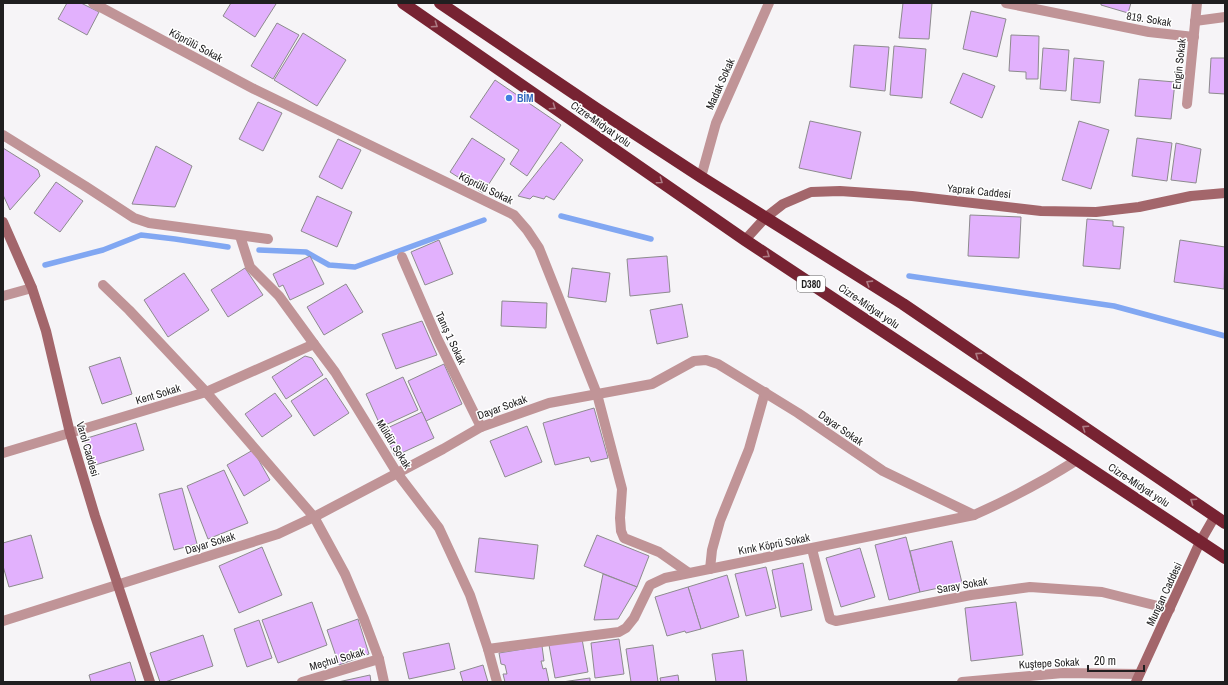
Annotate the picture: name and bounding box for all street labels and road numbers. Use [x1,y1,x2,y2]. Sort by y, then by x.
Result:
street label: 819. Sokak [1126,9,1173,30]
street label: Köprülü Sokak [167,25,226,65]
street label: Engin Sokak [1169,37,1189,90]
street label: Madak Sokak [702,56,738,112]
street label: Cizre-Midyat yolu [568,98,634,150]
street label: Köprülü Sokak [457,169,516,207]
street label: Yaprak Caddesi [946,181,1012,201]
road number: D380 [797,276,825,292]
street label: Cizre-Midyat yolu [836,280,902,332]
street label: Tanış 1 Sokak [433,309,470,367]
street label: Kent Sokak [134,380,183,407]
street label: Dayar Sokak [475,391,529,422]
street label: Dayar Sokak [816,407,867,449]
street label: Müldür Sokak [373,417,415,472]
street label: Varol Caddesi [73,420,103,478]
street label: Cizre-Midyat yolu [1106,460,1172,510]
street label: Dayar Sokak [183,529,237,557]
street label: Kırık Köprü Sokak [737,530,811,558]
street label: Mungan Caddesi [1143,560,1185,628]
street label: Saray Sokak [936,574,989,596]
street label: Meçhul Sokak [308,644,367,674]
street label: Kuştepe Sokak [1018,654,1080,672]

